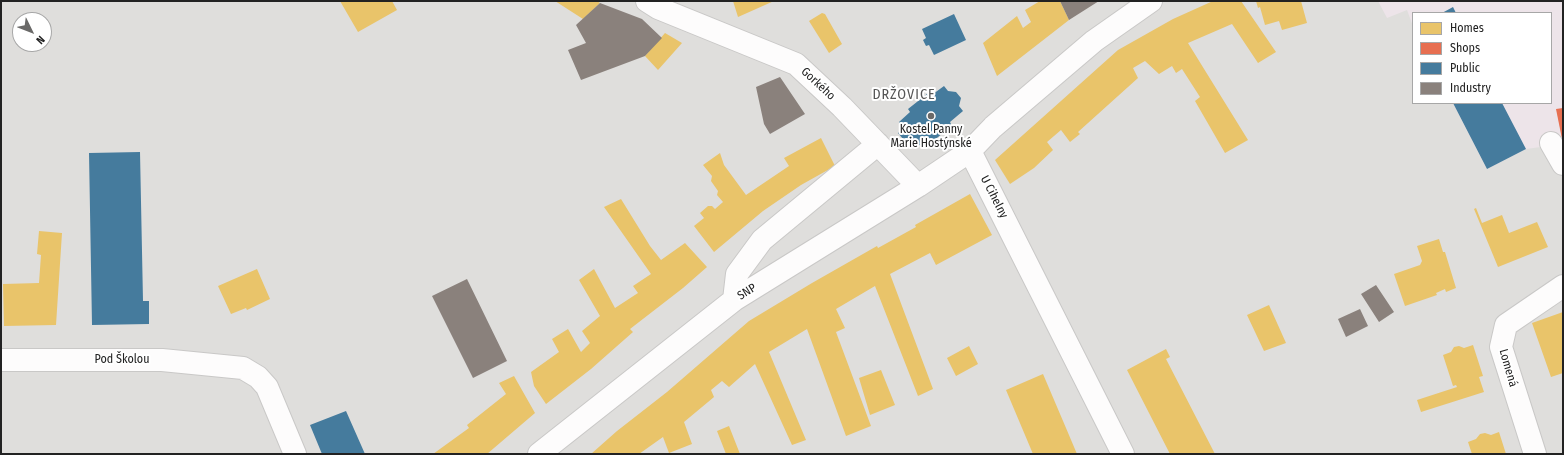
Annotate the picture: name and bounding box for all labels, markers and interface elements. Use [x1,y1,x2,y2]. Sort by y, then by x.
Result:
north arrow [12,12,52,52]
legend [1412,12,1552,104]
text: Homes [1450,21,1484,35]
text: N [33,33,47,47]
text: Shops [1450,41,1480,55]
text: Public [1450,61,1480,75]
street label: Gorkého [798,65,838,103]
text: Industry [1450,81,1491,95]
district label: DRŽOVICE [872,87,936,103]
marker: Kostel Panny Marie Hostýnské [926,111,936,121]
place label: Kostel Panny Marie Hostýnské [890,123,972,151]
street label: U Cihelny [977,173,1011,221]
street label: SNP [735,281,759,303]
street label: Lomená [1496,347,1520,389]
street label: Pod Školou [95,353,149,367]

